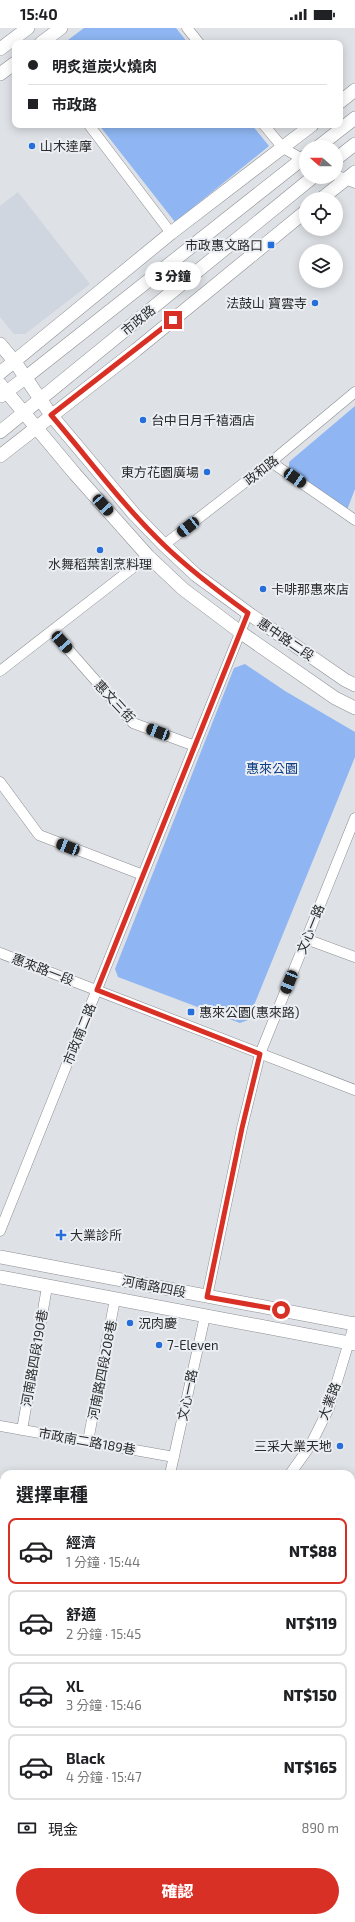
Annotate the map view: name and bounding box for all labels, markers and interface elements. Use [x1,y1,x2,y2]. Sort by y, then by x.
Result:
text: 15:40 [20,5,58,23]
text: 明炙道炭火燒肉 [52,57,157,75]
text: 市政路 [52,95,97,113]
place label: 山木達摩 [40,138,92,154]
north arrow [299,140,343,184]
map controls [299,140,343,288]
marker: 山木達摩 [27,141,37,151]
button: locate [299,192,343,236]
place label: 市政惠文路口 [185,237,263,253]
marker: 市政惠文路口 [266,240,276,250]
button: layers [299,244,343,288]
callout: 3 分鐘 [145,262,201,290]
text: 3 分鐘 [155,268,191,284]
place label: 法鼓山 寶雲寺 [226,295,307,311]
marker: 法鼓山 寶雲寺 [310,298,320,308]
street label: 市政路 [118,302,158,338]
route end [164,311,182,329]
place label: 台中日月千禧酒店 [151,412,255,428]
marker: 台中日月千禧酒店 [138,415,148,425]
street label: 政和路 [241,452,281,488]
place label: 東方花園廣場 [121,464,199,480]
car [282,466,308,490]
marker: 東方花園廣場 [202,467,212,477]
car [91,492,115,518]
car [175,515,201,539]
marker: 水舞稻葉割烹料理 [95,545,105,555]
place label: 水舞稻葉割烹料理 [48,556,152,572]
place label: 卡啡那惠來店 [271,581,349,597]
marker: 卡啡那惠來店 [258,584,268,594]
street label: 惠中路二段 [255,614,317,664]
car [50,629,74,655]
street label: 惠文三街 [91,677,139,725]
car [145,722,171,742]
park label: 惠來公園 [246,760,298,776]
car [55,837,81,857]
street label: 文心一路 [293,902,327,956]
street label: 惠來路一段 [10,950,76,988]
car [279,969,299,995]
street label: 市政南二路 [59,1001,99,1067]
place label: 惠來公園(惠來路) [199,1004,299,1020]
marker: 惠來公園(惠來路) [186,1007,196,1017]
place label: 大業診所 [70,1227,122,1243]
marker: 大業診所 [55,1229,67,1241]
street label: 河南路四段 [121,1272,187,1300]
route start [272,1301,290,1319]
street label: 河南路四段190巷 [18,1308,50,1408]
place label: 況肉慶 [138,1315,177,1331]
marker: 況肉慶 [125,1318,135,1328]
street label: 河南路四段208巷 [85,1319,119,1421]
place label: 7-Eleven [167,1337,219,1353]
marker: 7-Eleven [154,1340,164,1350]
street label: 文心一路 [174,1368,200,1422]
street label: 大業路 [315,1380,343,1422]
street label: 市政南二路189巷 [37,1425,137,1457]
place label: 三采大業天地 [254,1438,332,1454]
marker: 三采大業天地 [335,1441,345,1451]
text: 選擇車種 [16,1483,88,1505]
icon: car [18,1533,54,1569]
text: 經濟 [66,1533,96,1551]
text: NT$88 [289,1542,337,1560]
text: 1 分鐘 · 15:44 [66,1554,140,1570]
icon: car [18,1605,54,1641]
text: 舒適 [66,1605,96,1623]
text: NT$119 [285,1614,337,1632]
text: 2 分鐘 · 15:45 [66,1626,141,1642]
icon: car [18,1677,54,1713]
text: XL [66,1677,84,1695]
text: NT$150 [283,1686,337,1704]
text: 3 分鐘 · 15:46 [66,1697,142,1713]
icon: car [18,1749,54,1785]
text: Black [66,1749,105,1767]
text: NT$165 [284,1758,337,1776]
text: 4 分鐘 · 15:47 [66,1769,142,1785]
icon: cash [16,1817,38,1839]
text: 現金 [48,1820,78,1838]
text: 890 m [302,1820,339,1836]
button: 確認 [16,1868,339,1914]

